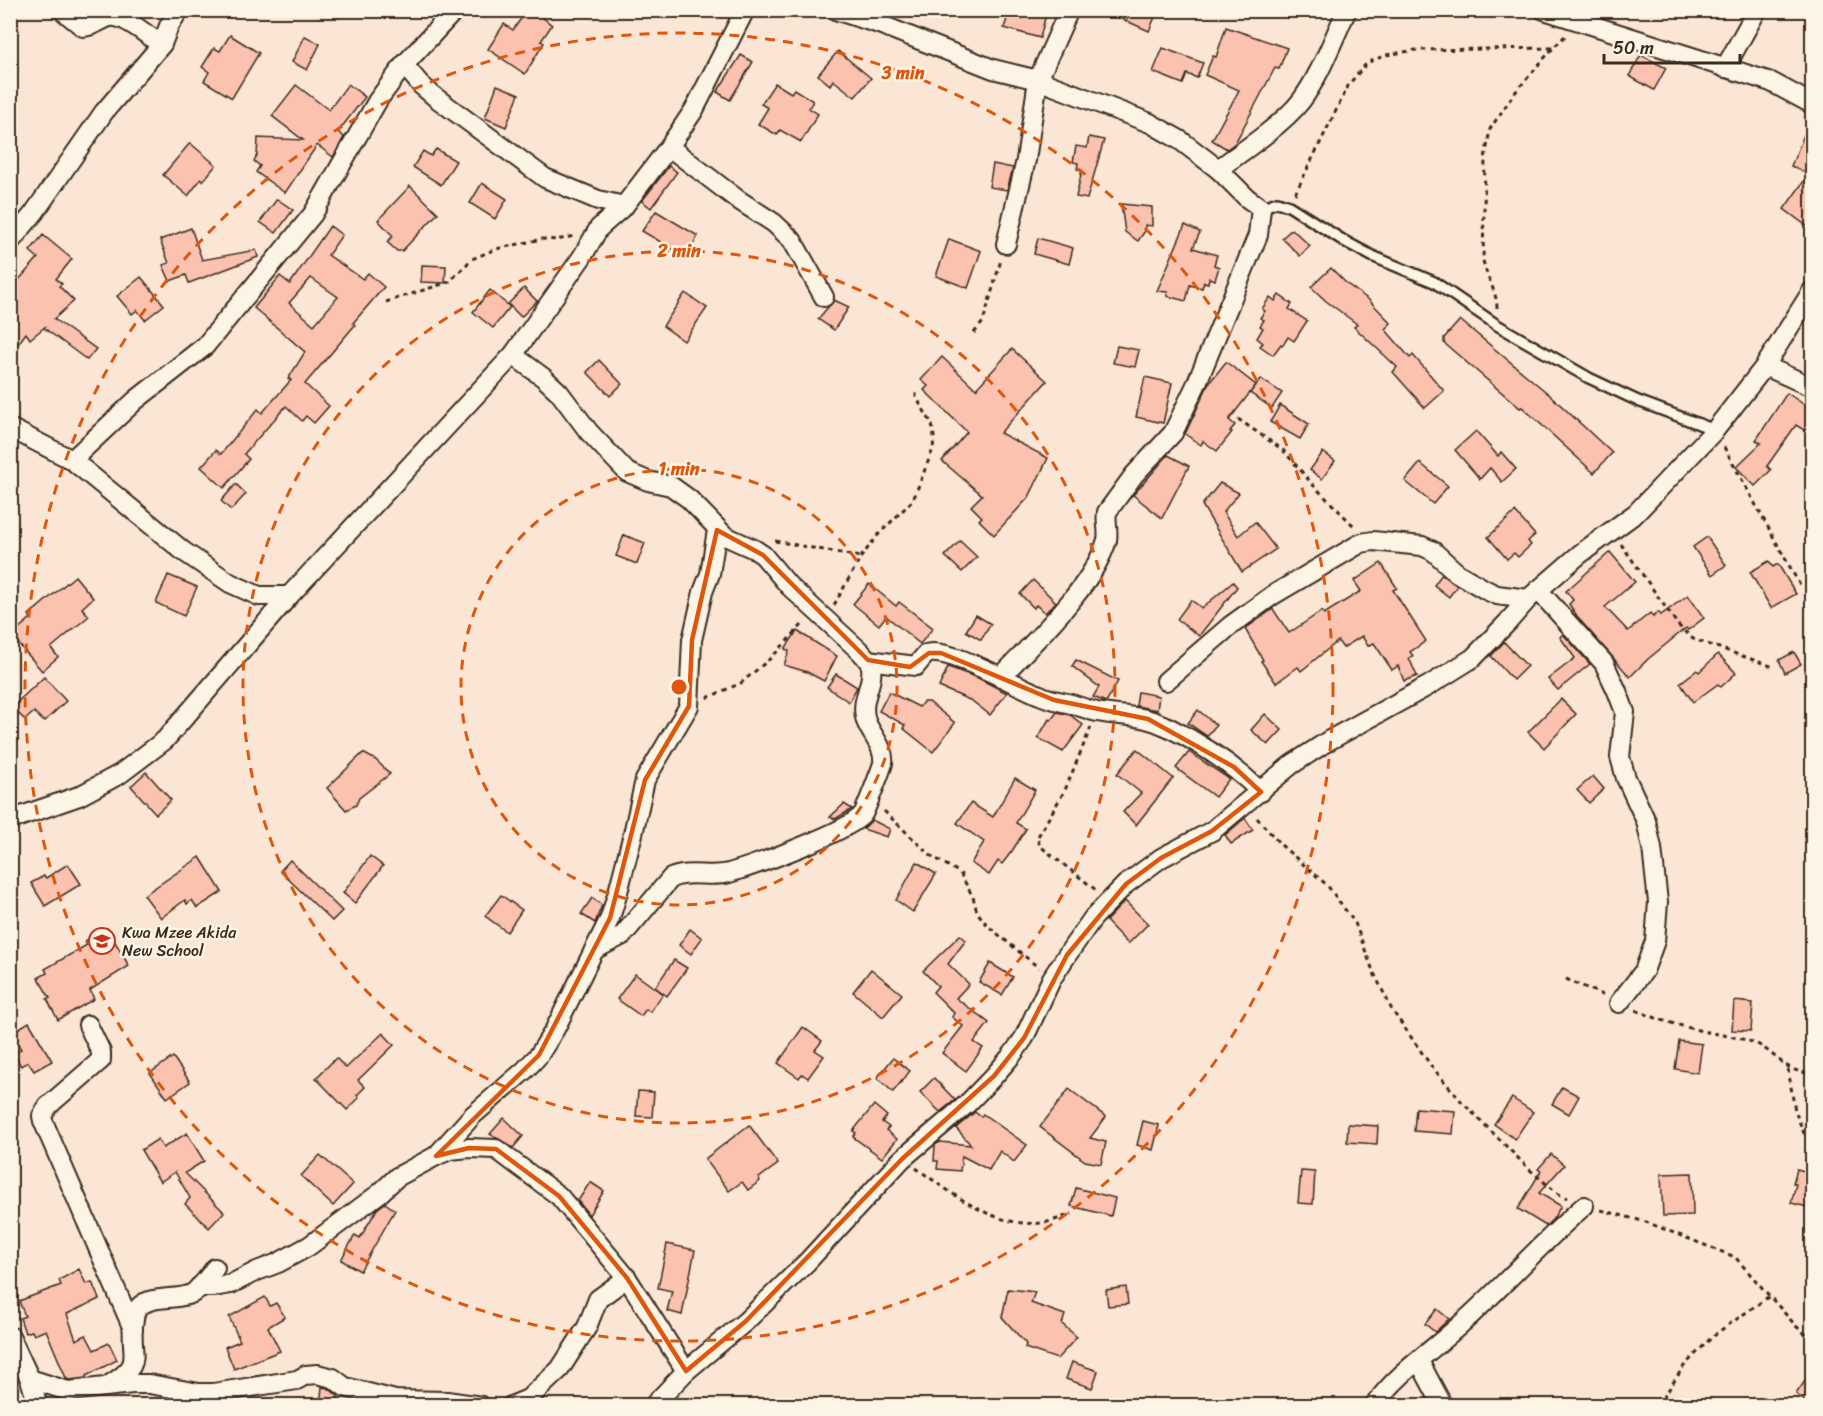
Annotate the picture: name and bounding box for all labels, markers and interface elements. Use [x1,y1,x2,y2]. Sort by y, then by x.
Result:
scale bar [1604,27,1740,65]
text: 50 m [1613,32,1654,64]
text: 3 min [880,57,925,89]
text: 2 min [656,235,701,267]
text: 1 min [659,453,700,485]
centre of rings [669,677,689,697]
place label: Kwa Mzee Akida New School [122,918,237,965]
school or university icon: Kwa Mzee Akida New School [87,926,117,956]

